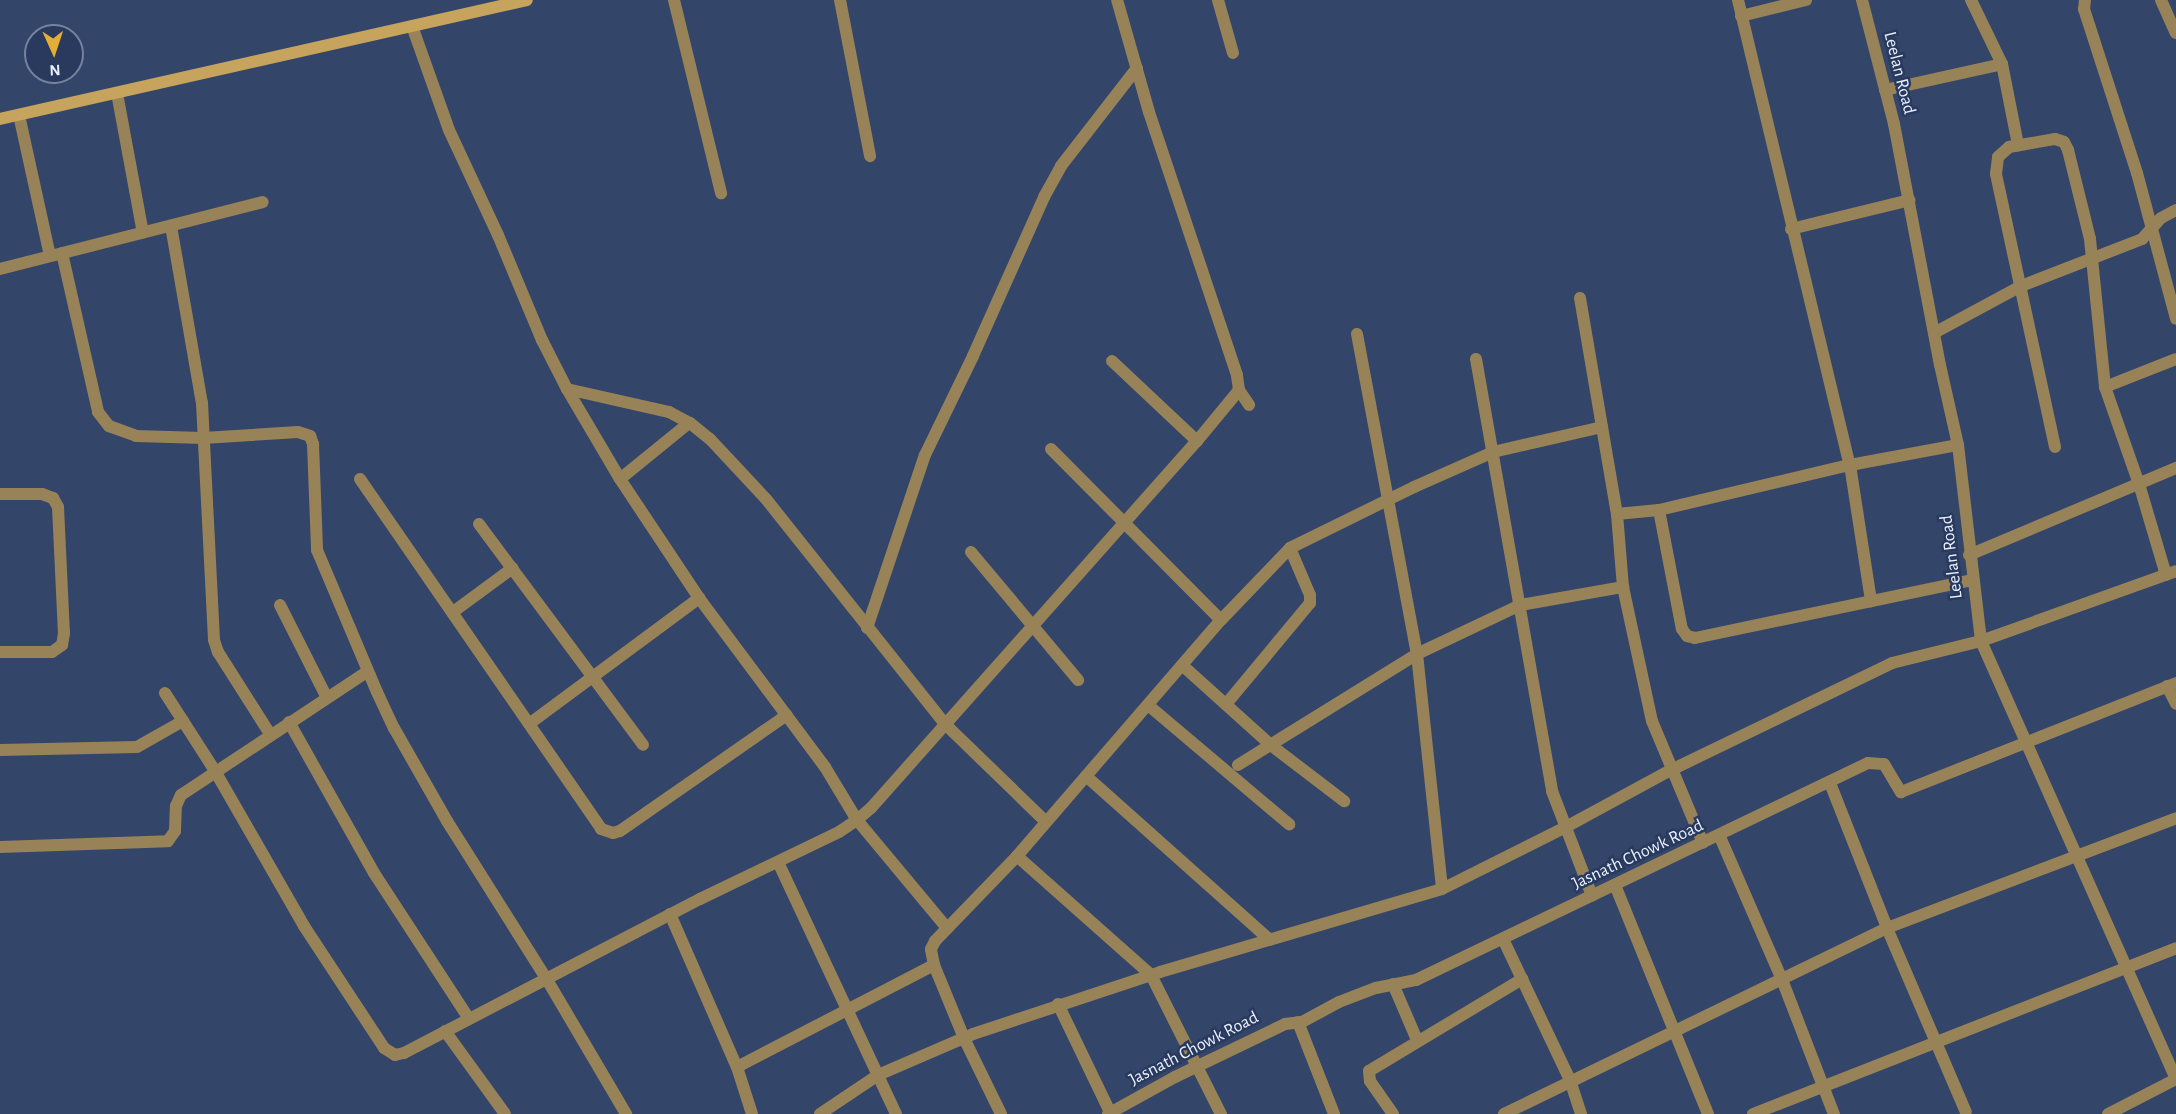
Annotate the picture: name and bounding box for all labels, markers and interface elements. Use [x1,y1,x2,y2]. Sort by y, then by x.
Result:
north arrow [24,24,84,84]
street label: Leelan Road [1878,29,1920,117]
text: N [49,62,61,78]
street label: Leelan Road [1936,514,1968,600]
street label: Jasnath Chowk Road [1569,815,1707,895]
street label: Jasnath Chowk Road [1126,1007,1262,1091]

